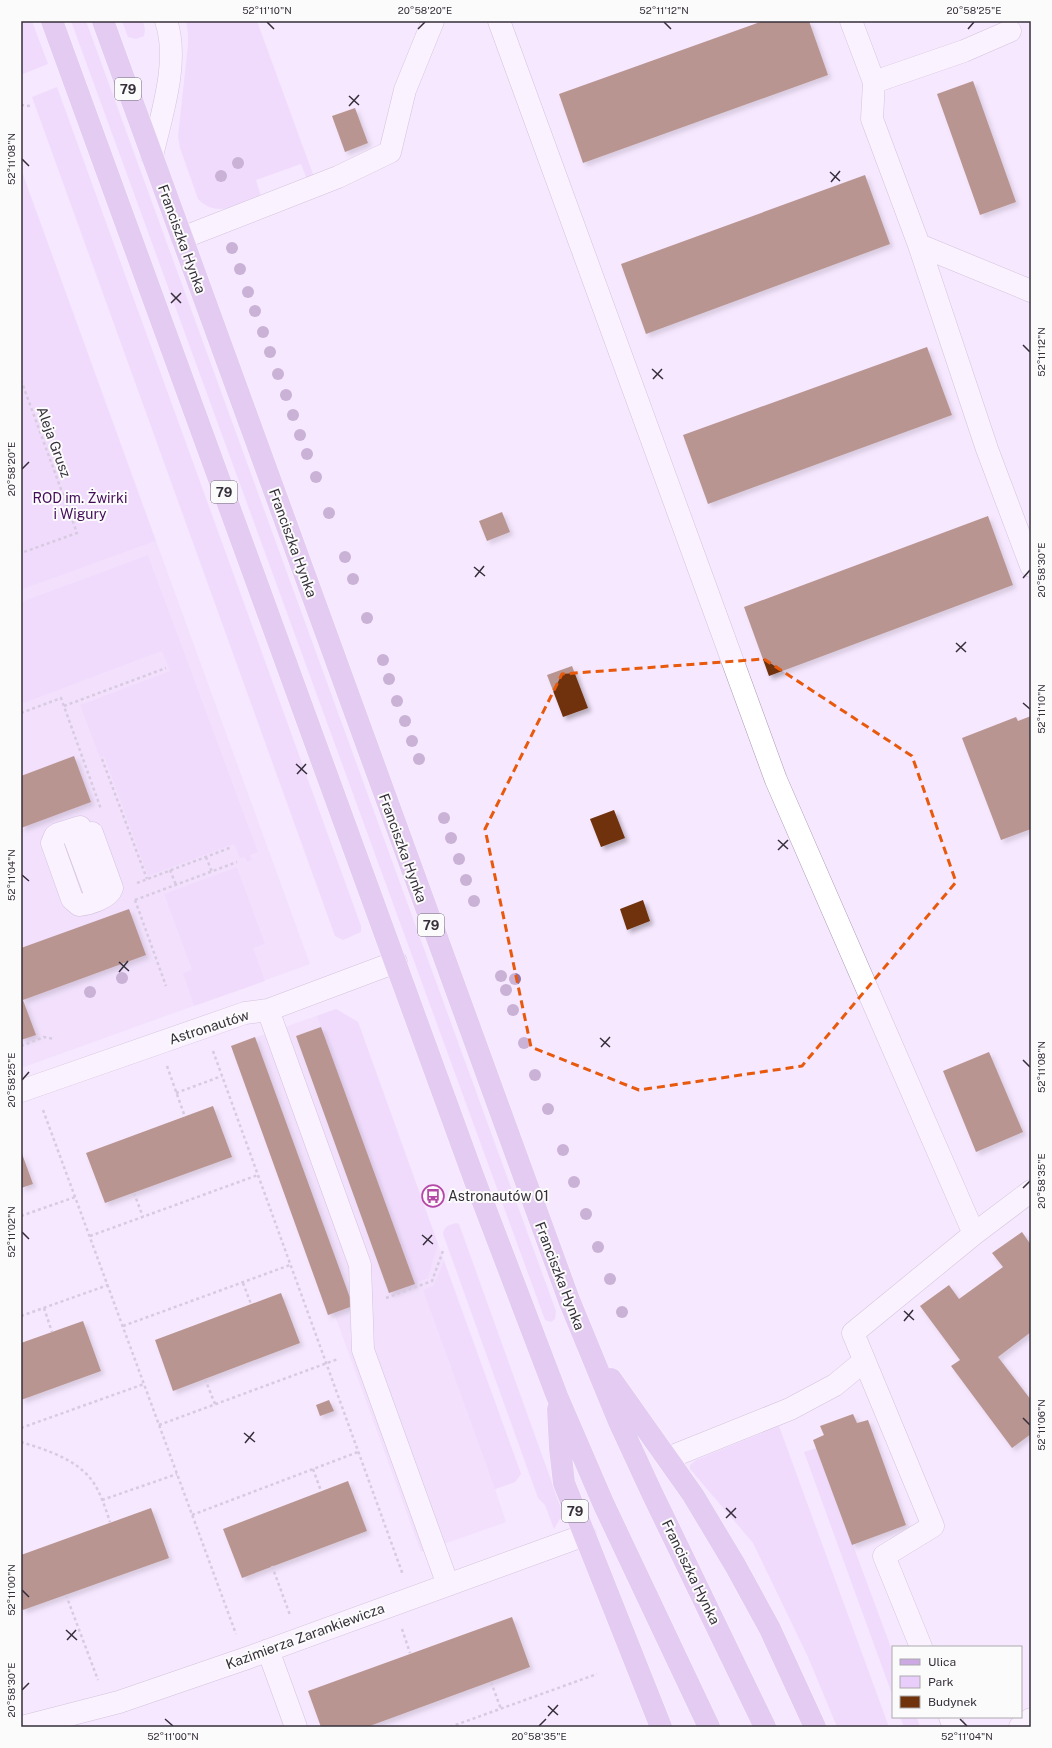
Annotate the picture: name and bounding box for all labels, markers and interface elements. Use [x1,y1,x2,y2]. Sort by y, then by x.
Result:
text: 52°11'10"N [242,4,292,16]
text: 20°58'20"E [398,4,452,16]
text: 52°11'12"N [639,4,689,16]
text: 20°58'25"E [947,4,1001,16]
road number: 79 [115,78,141,100]
text: 52°11'08"N [5,133,17,185]
street label: Franciszka Hynka [155,182,209,296]
text: 52°11'12"N [1035,327,1047,377]
street label: Aleja Grusz [34,404,74,480]
text: 20°58'20"E [5,442,17,496]
road number: 79 [211,481,237,503]
street label: Franciszka Hynka [266,486,320,600]
park label: ROD im. Żwirki i Wigury [33,488,127,522]
text: 20°58'30"E [1035,543,1047,597]
text: 52°11'10"N [1035,684,1047,734]
street label: Franciszka Hynka [376,791,430,905]
text: 52°11'04"N [5,849,17,901]
road number: 79 [418,914,444,936]
street label: Astronautów [167,1006,251,1047]
text: 52°11'08"N [1035,1041,1047,1093]
text: 20°58'25"E [5,1053,17,1107]
text: 20°58'35"E [1035,1153,1047,1209]
bus stop icon: Astronautów 01 [420,1183,446,1209]
place label: Astronautów 01 [448,1188,549,1204]
text: 52°11'02"N [5,1206,17,1258]
street label: Franciszka Hynka [532,1220,588,1332]
text: 52°11'06"N [1035,1399,1047,1451]
road number: 79 [562,1500,588,1522]
street label: Franciszka Hynka [659,1517,723,1627]
text: 52°11'00"N [5,1564,17,1616]
street label: Kazimierza Zarankiewicza [223,1600,387,1672]
legend [892,1646,1022,1718]
text: Ulica [928,1655,956,1669]
text: 20°58'30"E [5,1663,17,1717]
text: Park [928,1675,954,1689]
text: Budynek [928,1695,977,1709]
text: 52°11'00"N [147,1730,199,1742]
text: 20°58'35"E [511,1730,567,1742]
text: 52°11'04"N [941,1730,993,1742]

